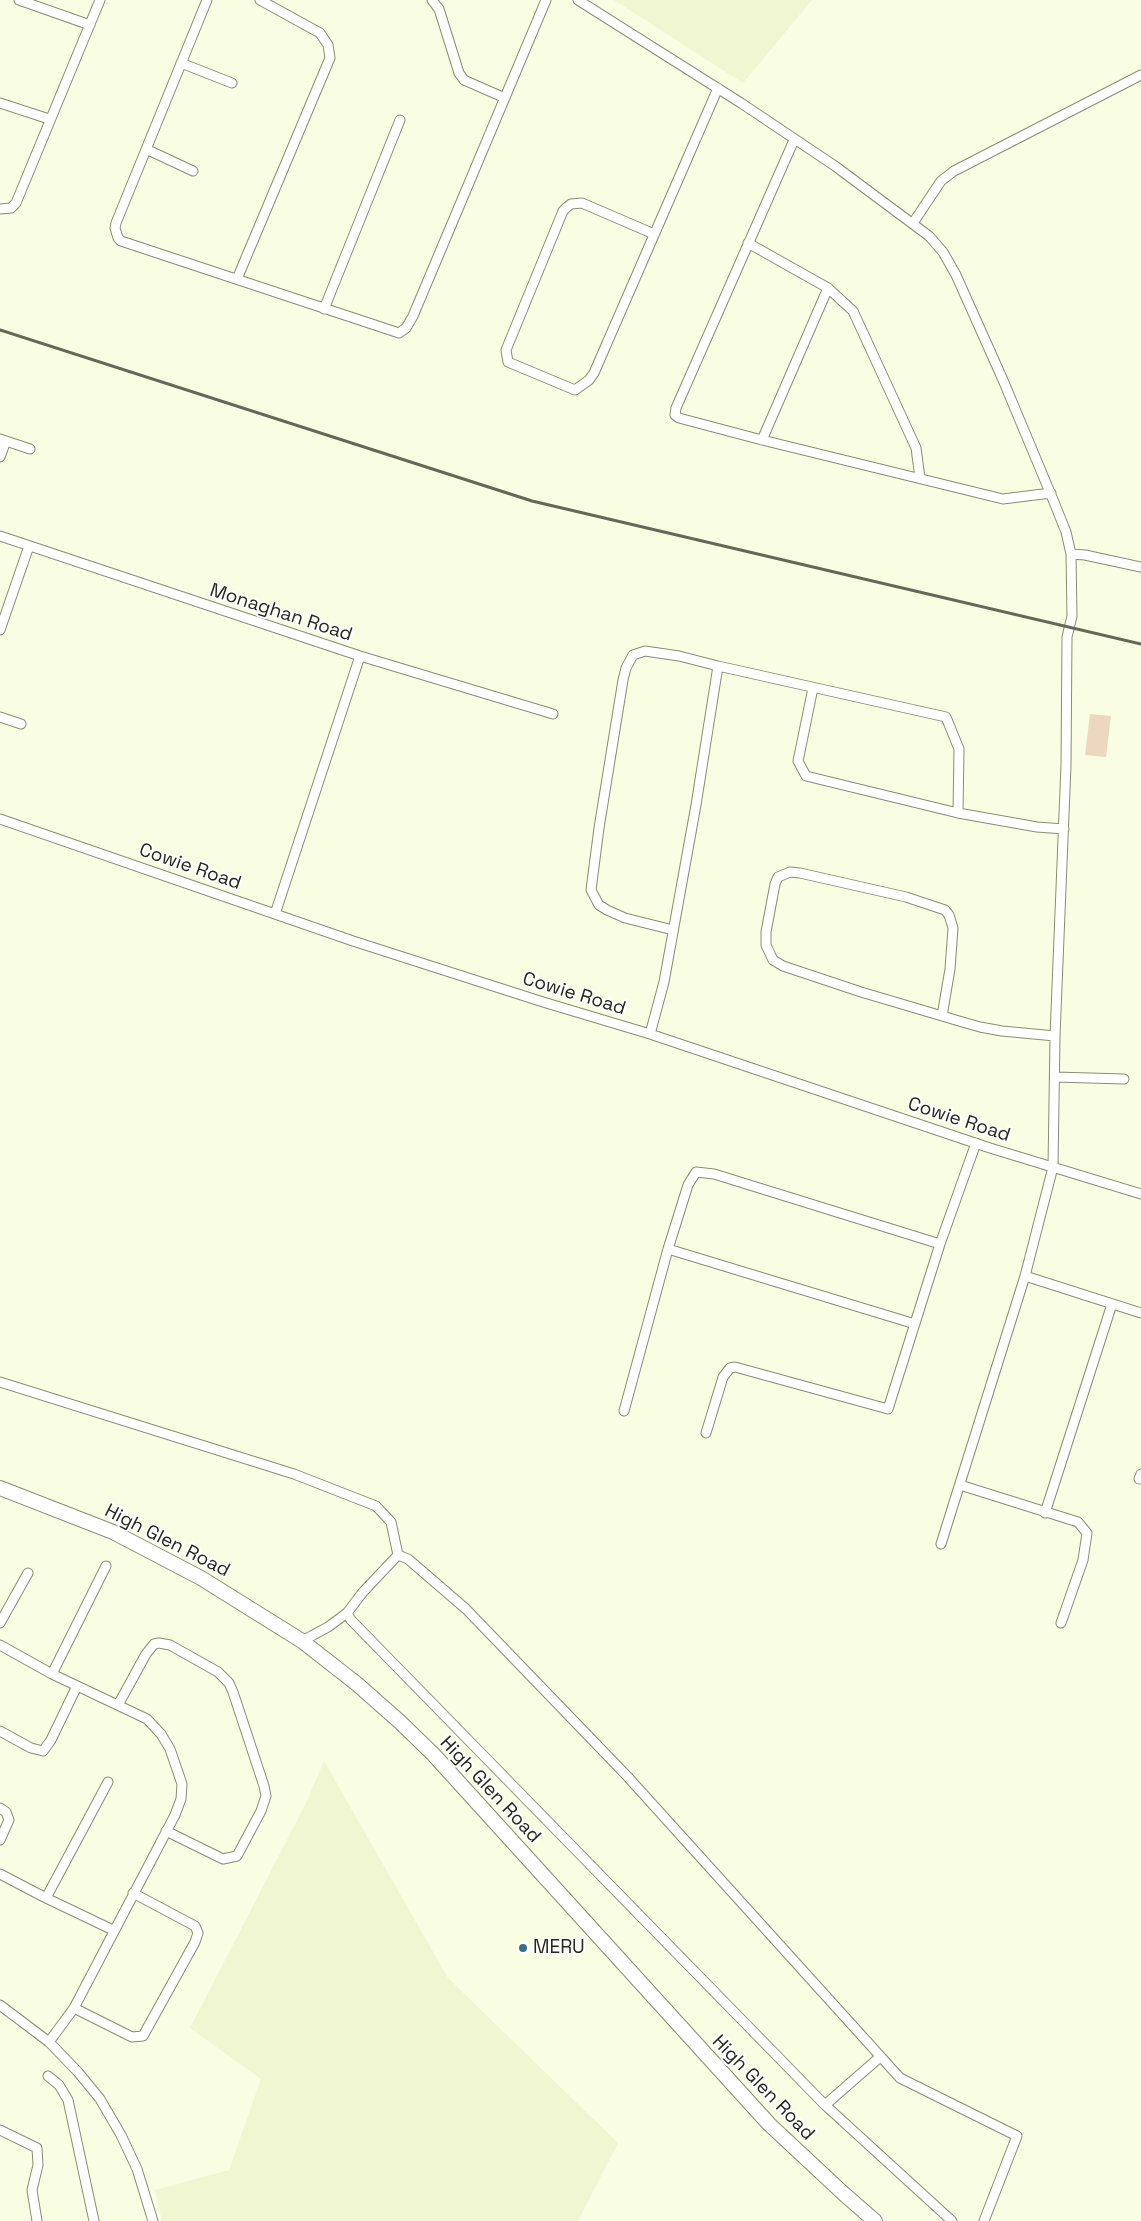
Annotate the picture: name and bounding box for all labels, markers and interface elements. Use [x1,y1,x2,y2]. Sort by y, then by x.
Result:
street label: Monaghan Road [207,579,355,647]
street label: Cowie Road [136,839,244,895]
street label: Cowie Road [520,968,628,1020]
street label: Cowie Road [905,1093,1013,1147]
street label: High Glen Road [101,1500,233,1582]
street label: High Glen Road [435,1732,545,1848]
place label: MERU [533,1937,585,1959]
marker: MERU [517,1942,529,1954]
street label: High Glen Road [707,2031,819,2145]

